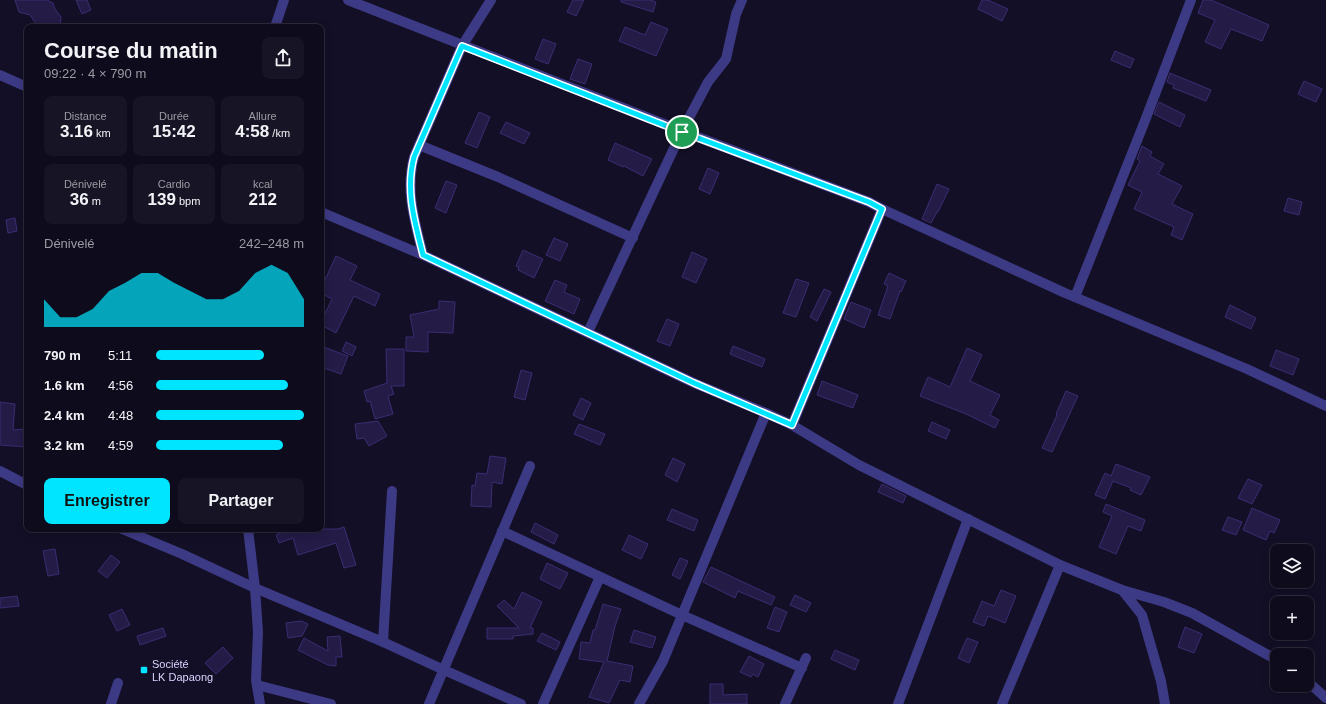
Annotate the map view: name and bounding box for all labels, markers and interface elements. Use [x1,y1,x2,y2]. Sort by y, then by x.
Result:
button: share [262,37,304,79]
text: Course du matin [44,38,218,63]
text: 09:22 · 4 × 790 m [44,66,146,81]
text: Distance [64,110,107,122]
text: Durée [159,110,189,122]
text: Allure [249,110,277,122]
pin [665,115,699,149]
icon: arrive [671,121,693,143]
text: 3.16 [60,122,93,141]
text: 15:42 [152,122,196,141]
text: 4:58 [235,122,269,141]
text: km [93,127,111,139]
text: /km [269,127,290,139]
text: Dénivelé [64,178,107,190]
text: Cardio [158,178,190,190]
text: kcal [253,178,272,190]
text: 36 [70,190,89,209]
text: 139 [148,190,176,209]
text: 212 [248,190,277,209]
text: m [89,195,101,207]
text: bpm [176,195,200,207]
text: Dénivelé [44,236,95,251]
text: 242–248 m [239,236,304,251]
text: 790 m [44,348,81,363]
text: 5:11 [108,348,132,363]
text: 1.6 km [44,378,84,393]
text: 4:56 [108,378,133,393]
text: 2.4 km [44,408,84,423]
text: 4:48 [108,408,133,423]
text: 3.2 km [44,438,84,453]
text: 4:59 [108,438,133,453]
button: Enregistrer [44,478,170,524]
button: Partager [178,478,304,524]
map controls [1270,544,1314,692]
button: layers [1270,544,1314,588]
button: + [1270,596,1314,640]
button: − [1270,648,1314,692]
place label: Société LK Dapaong [152,658,213,683]
marker: Société LK Dapaong [139,665,149,675]

